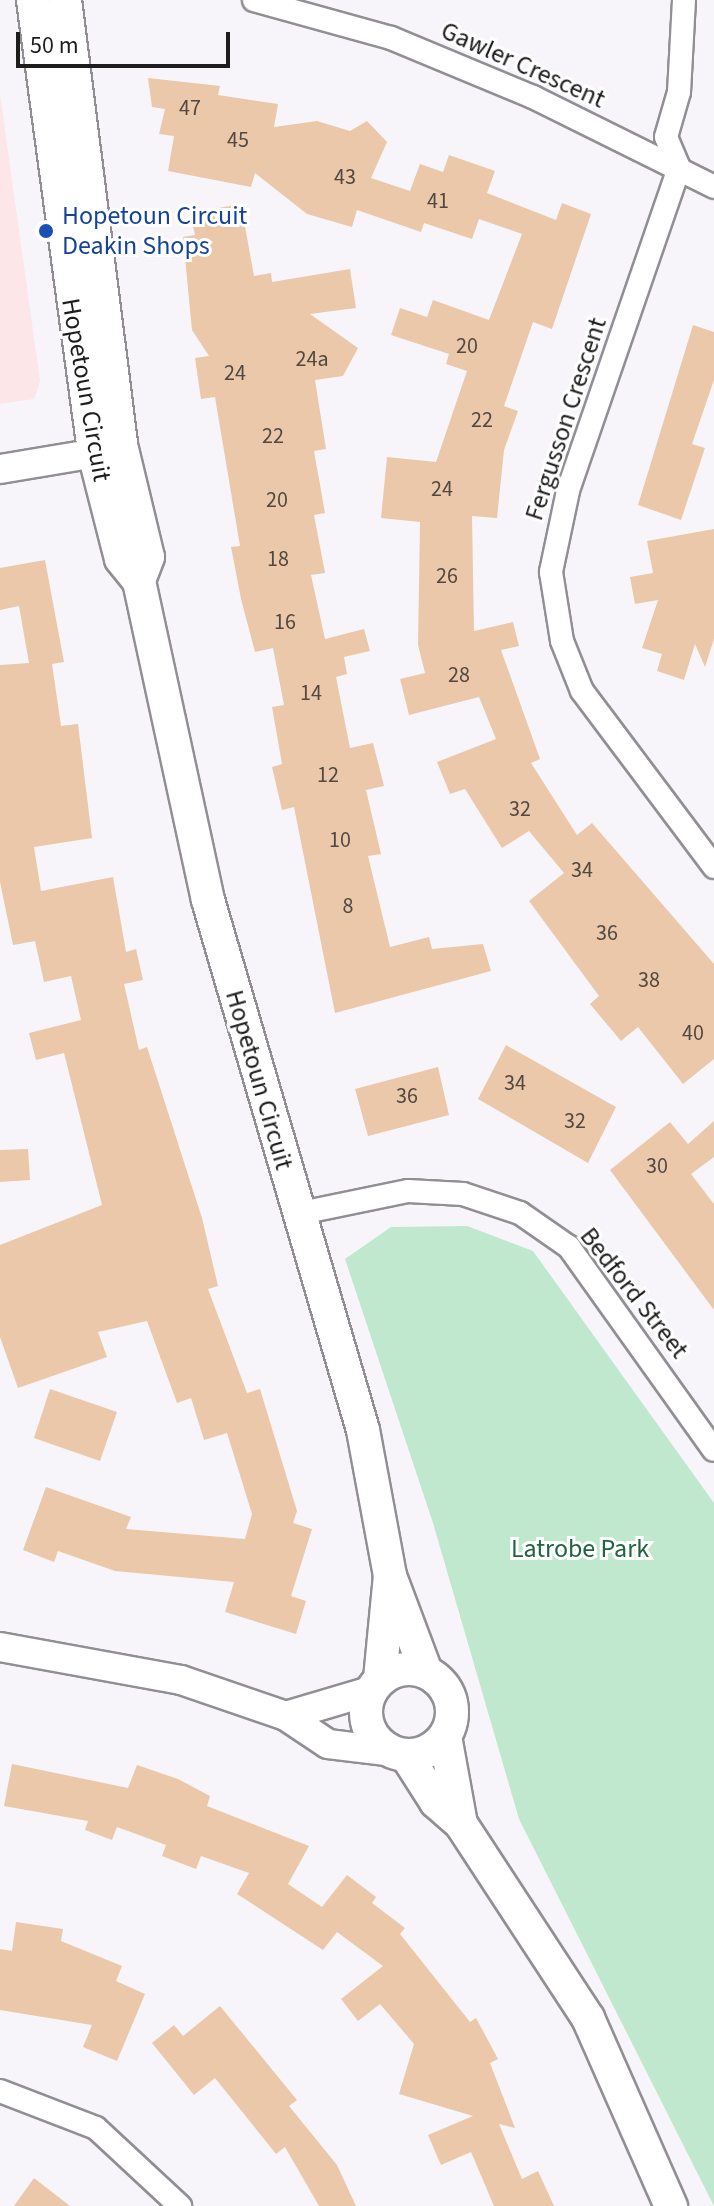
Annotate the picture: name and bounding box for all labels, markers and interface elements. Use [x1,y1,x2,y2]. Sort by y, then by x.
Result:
street label: Gawler Crescent [436,15,610,115]
scale bar [20,16,234,66]
text: 50 m [30,28,79,63]
house number: 47 [179,96,201,122]
house number: 45 [227,128,249,154]
house number: 43 [334,165,356,191]
house number: 41 [427,189,449,215]
place label: Hopetoun Circuit Deakin Shops [62,200,247,262]
marker: Hopetoun Circuit Deakin Shops [37,222,55,240]
street label: Hopetoun Circuit [55,296,117,484]
street label: Fergusson Crescent [519,314,613,524]
house number: 20 [456,334,478,360]
house number: 24a [296,347,328,373]
house number: 24 [224,361,246,387]
house number: 22 [471,408,493,434]
house number: 22 [262,424,284,450]
house number: 24 [431,477,453,503]
house number: 20 [266,488,288,514]
house number: 18 [267,547,289,573]
house number: 26 [436,564,458,590]
house number: 16 [274,610,296,636]
house number: 28 [448,663,470,689]
house number: 14 [300,681,322,707]
house number: 12 [317,763,339,789]
house number: 32 [509,797,531,823]
house number: 10 [329,828,351,854]
house number: 34 [571,858,593,884]
house number: 8 [343,894,353,920]
house number: 36 [596,921,618,947]
house number: 38 [638,968,660,994]
street label: Hopetoun Circuit [218,987,300,1173]
house number: 40 [682,1021,704,1047]
house number: 34 [504,1071,526,1097]
house number: 36 [396,1084,418,1110]
house number: 32 [564,1109,586,1135]
house number: 30 [646,1154,668,1180]
street label: Bedford Street [573,1221,695,1365]
park label: Latrobe Park [511,1533,649,1565]

